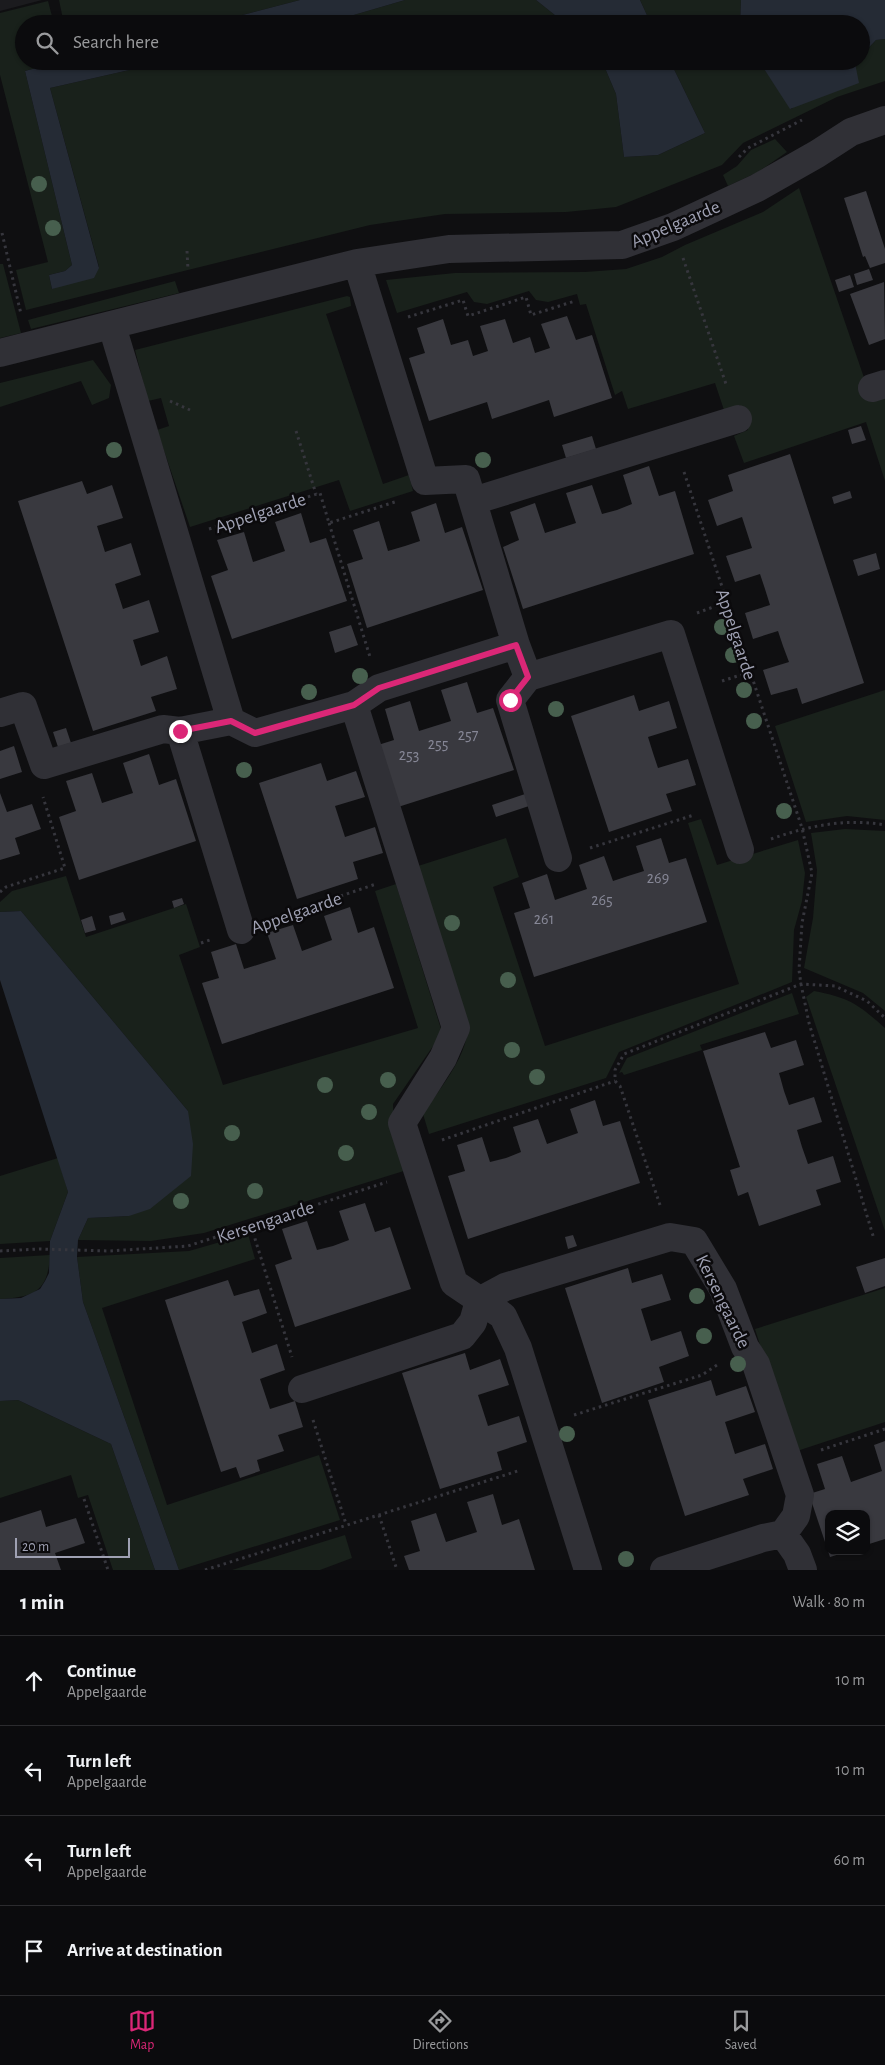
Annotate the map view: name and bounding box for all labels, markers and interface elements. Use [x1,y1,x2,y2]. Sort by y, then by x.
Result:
search box [15,15,870,70]
icon: search [33,29,61,57]
text: Search here [73,33,159,52]
street label: Appelgaarde [628,197,723,252]
street label: Appelgaarde [213,490,308,537]
street label: Appelgaarde [712,587,759,682]
route start [499,689,522,712]
route end [169,720,192,743]
house number: 257 [458,727,479,743]
house number: 255 [428,736,448,752]
house number: 253 [399,747,419,763]
house number: 269 [647,870,669,886]
street label: Appelgaarde [249,889,344,938]
house number: 265 [591,892,613,908]
house number: 261 [534,911,554,927]
street label: Kersengaarde [214,1198,317,1247]
street label: Kersengaarde [692,1252,753,1351]
map controls [825,1510,870,1555]
button: layers [825,1510,870,1555]
scale bar [15,1535,130,1558]
text: 20 m [22,1540,49,1554]
text: 1 min [20,1592,64,1613]
text: Walk · 80 m [793,1594,865,1610]
text: Continue [67,1662,136,1681]
icon: ahead [20,1667,48,1695]
text: 10 m [836,1672,865,1688]
text: Appelgaarde [67,1684,147,1700]
text: Turn left [67,1752,131,1771]
icon: left [20,1757,48,1785]
text: 10 m [836,1762,865,1778]
text: Appelgaarde [67,1774,147,1790]
text: Turn left [67,1842,131,1861]
icon: left [20,1847,48,1875]
text: 60 m [834,1852,865,1868]
text: Appelgaarde [67,1864,147,1880]
icon: arrive [20,1937,48,1965]
text: Arrive at destination [67,1941,223,1960]
tab: Map [128,2007,156,2054]
tab: Directions [413,2007,468,2054]
tab: Saved [725,2007,757,2054]

